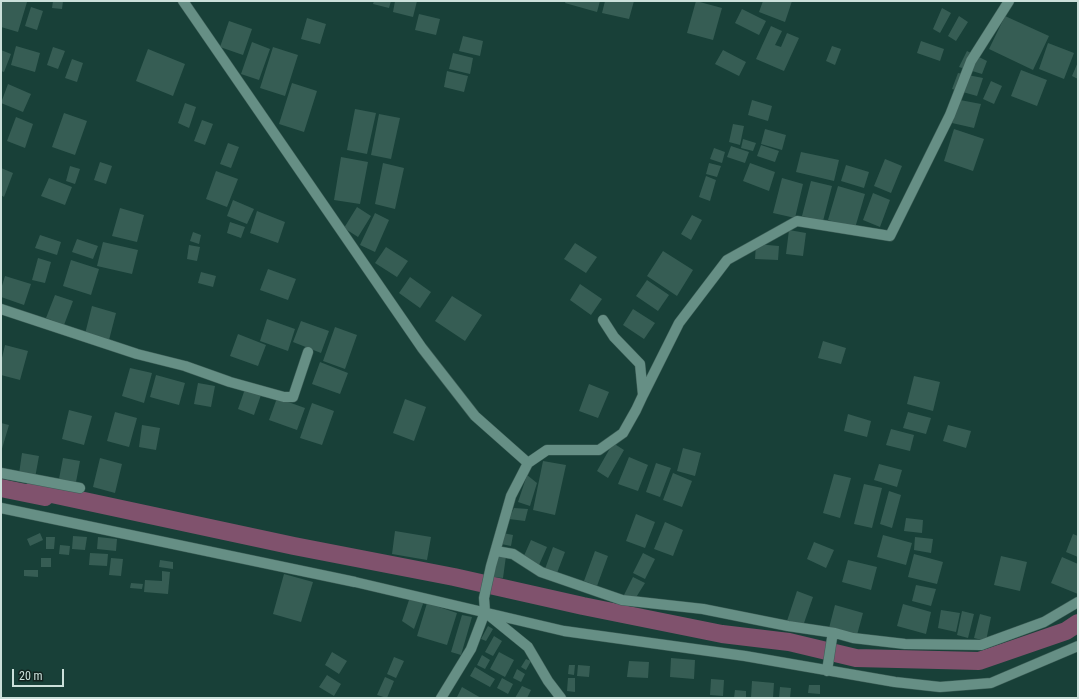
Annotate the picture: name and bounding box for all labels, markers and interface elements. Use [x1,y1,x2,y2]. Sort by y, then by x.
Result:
scale bar [14,661,66,687]
text: 20 m [19,669,43,683]

